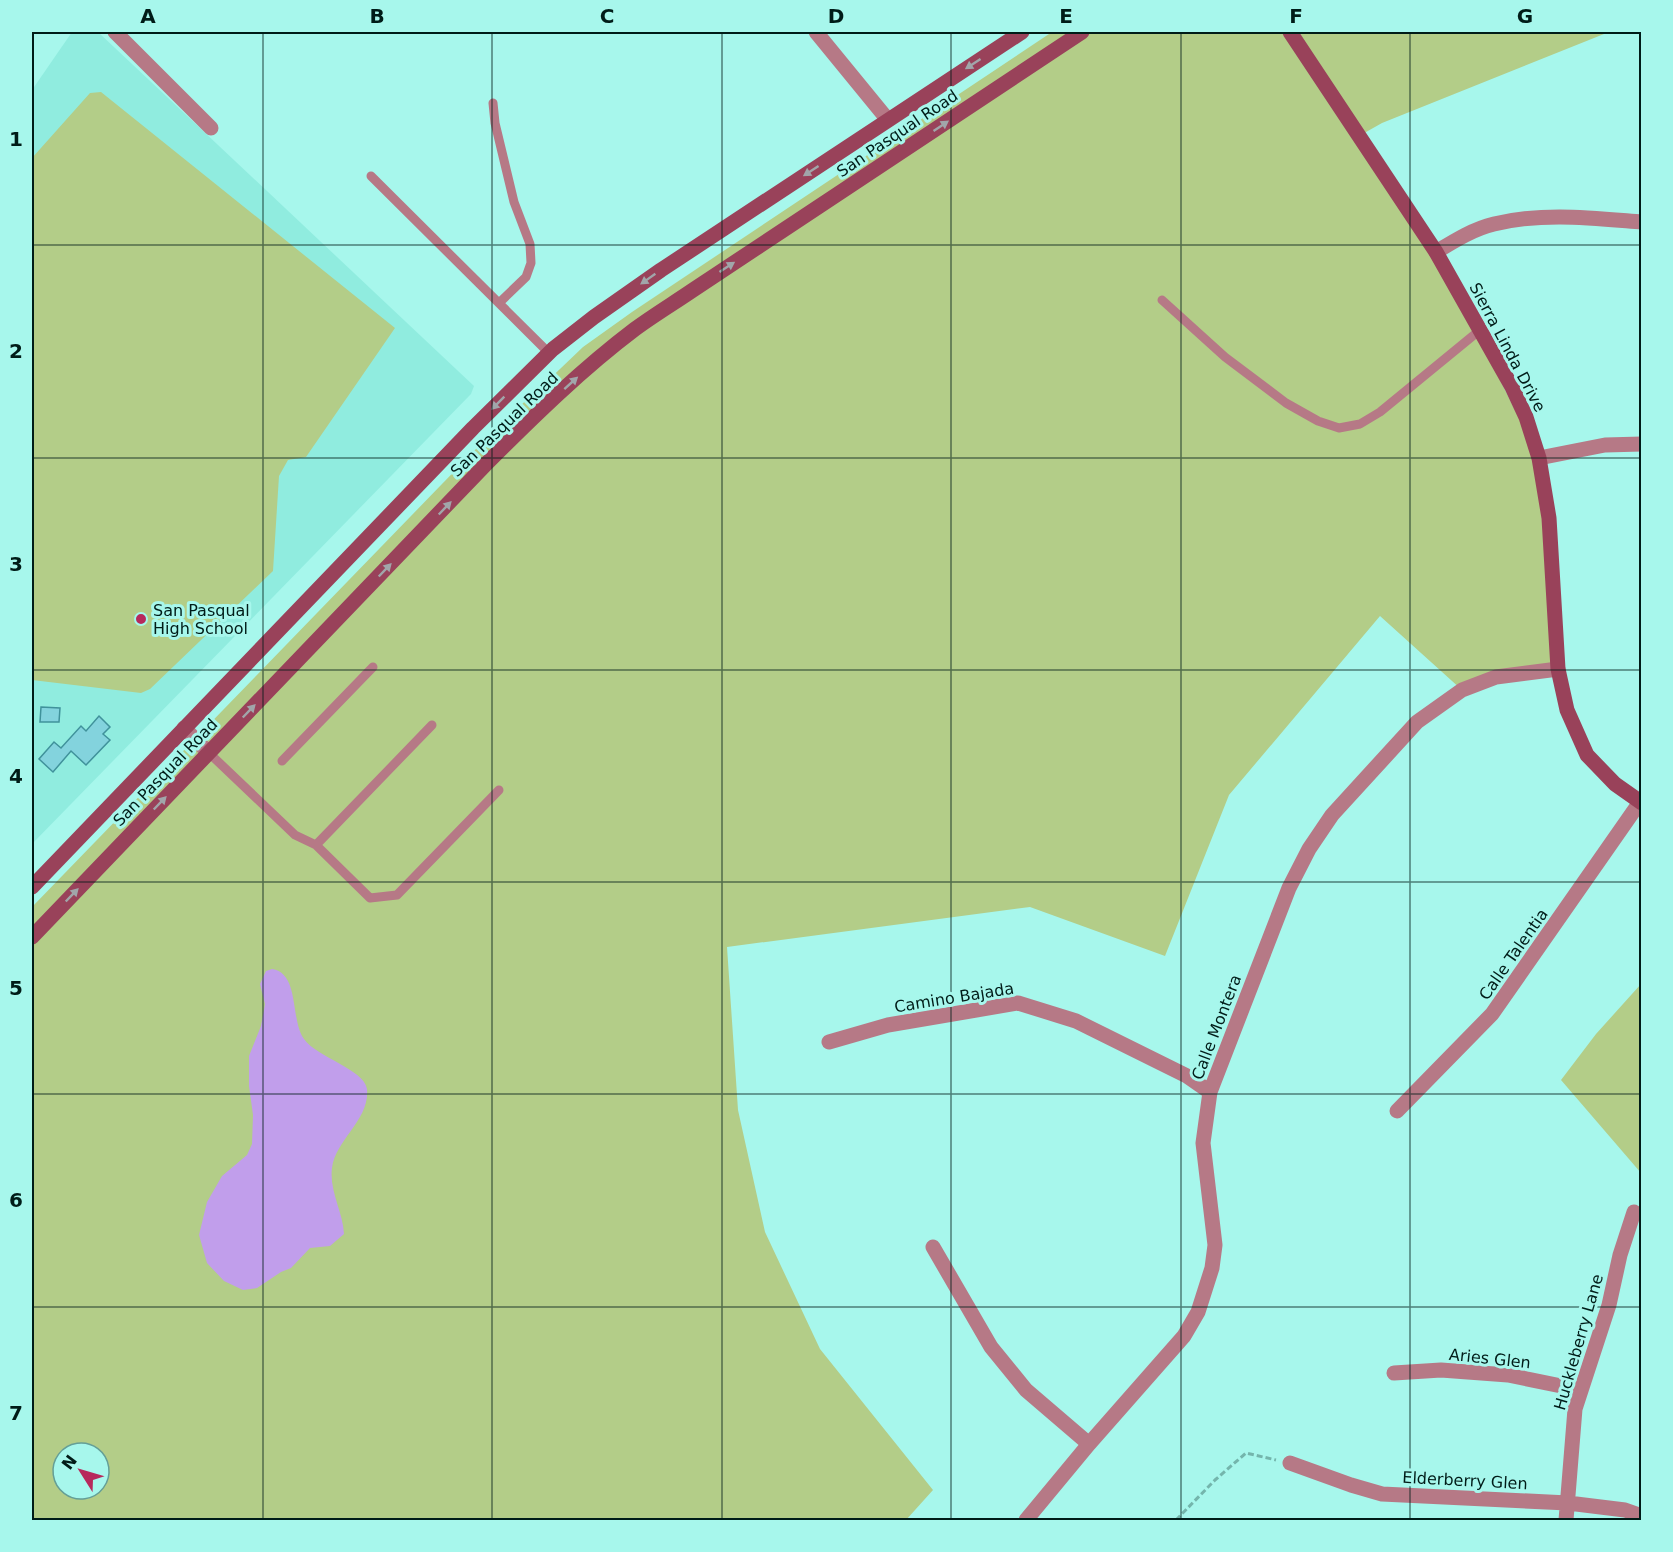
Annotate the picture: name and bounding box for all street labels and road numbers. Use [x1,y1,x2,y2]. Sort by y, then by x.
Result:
street label: San Pasqual Road [833,86,961,181]
street label: Sierra Linda Drive [1466,279,1550,415]
street label: San Pasqual Road [447,368,562,481]
street label: San Pasqual Road [109,715,222,830]
street label: Calle Talentia [1475,905,1552,1003]
street label: Calle Montera [1188,972,1245,1082]
street label: Camino Bajada [893,979,1015,1016]
street label: Huckleberry Lane [1550,1272,1607,1412]
street label: Aries Glen [1448,1345,1532,1372]
street label: Elderberry Glen [1402,1468,1528,1493]

